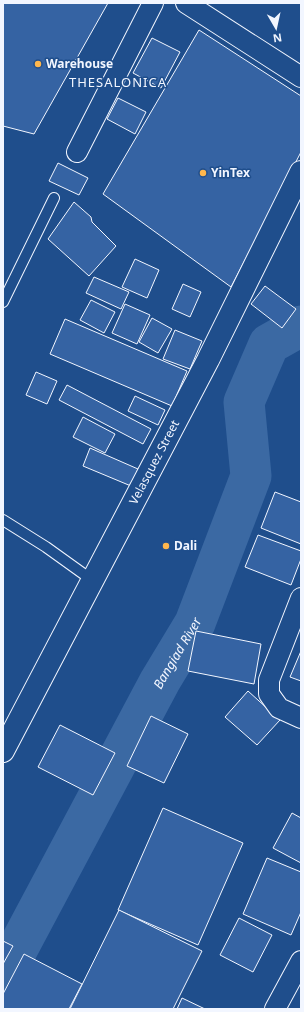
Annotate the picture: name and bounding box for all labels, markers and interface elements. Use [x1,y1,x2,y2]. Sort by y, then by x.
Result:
north arrow [256,8,296,48]
text: N [272,30,283,46]
place label: Warehouse [46,55,113,72]
marker: Warehouse [33,59,43,69]
district label: THESALONICA [69,73,167,91]
place label: YinTex [211,164,250,181]
marker: YinTex [198,168,208,178]
street label: Velasquez Street [125,416,183,507]
place label: Dali [174,537,197,554]
marker: Dali [161,541,171,551]
water label: Bangiad River [149,614,206,692]

